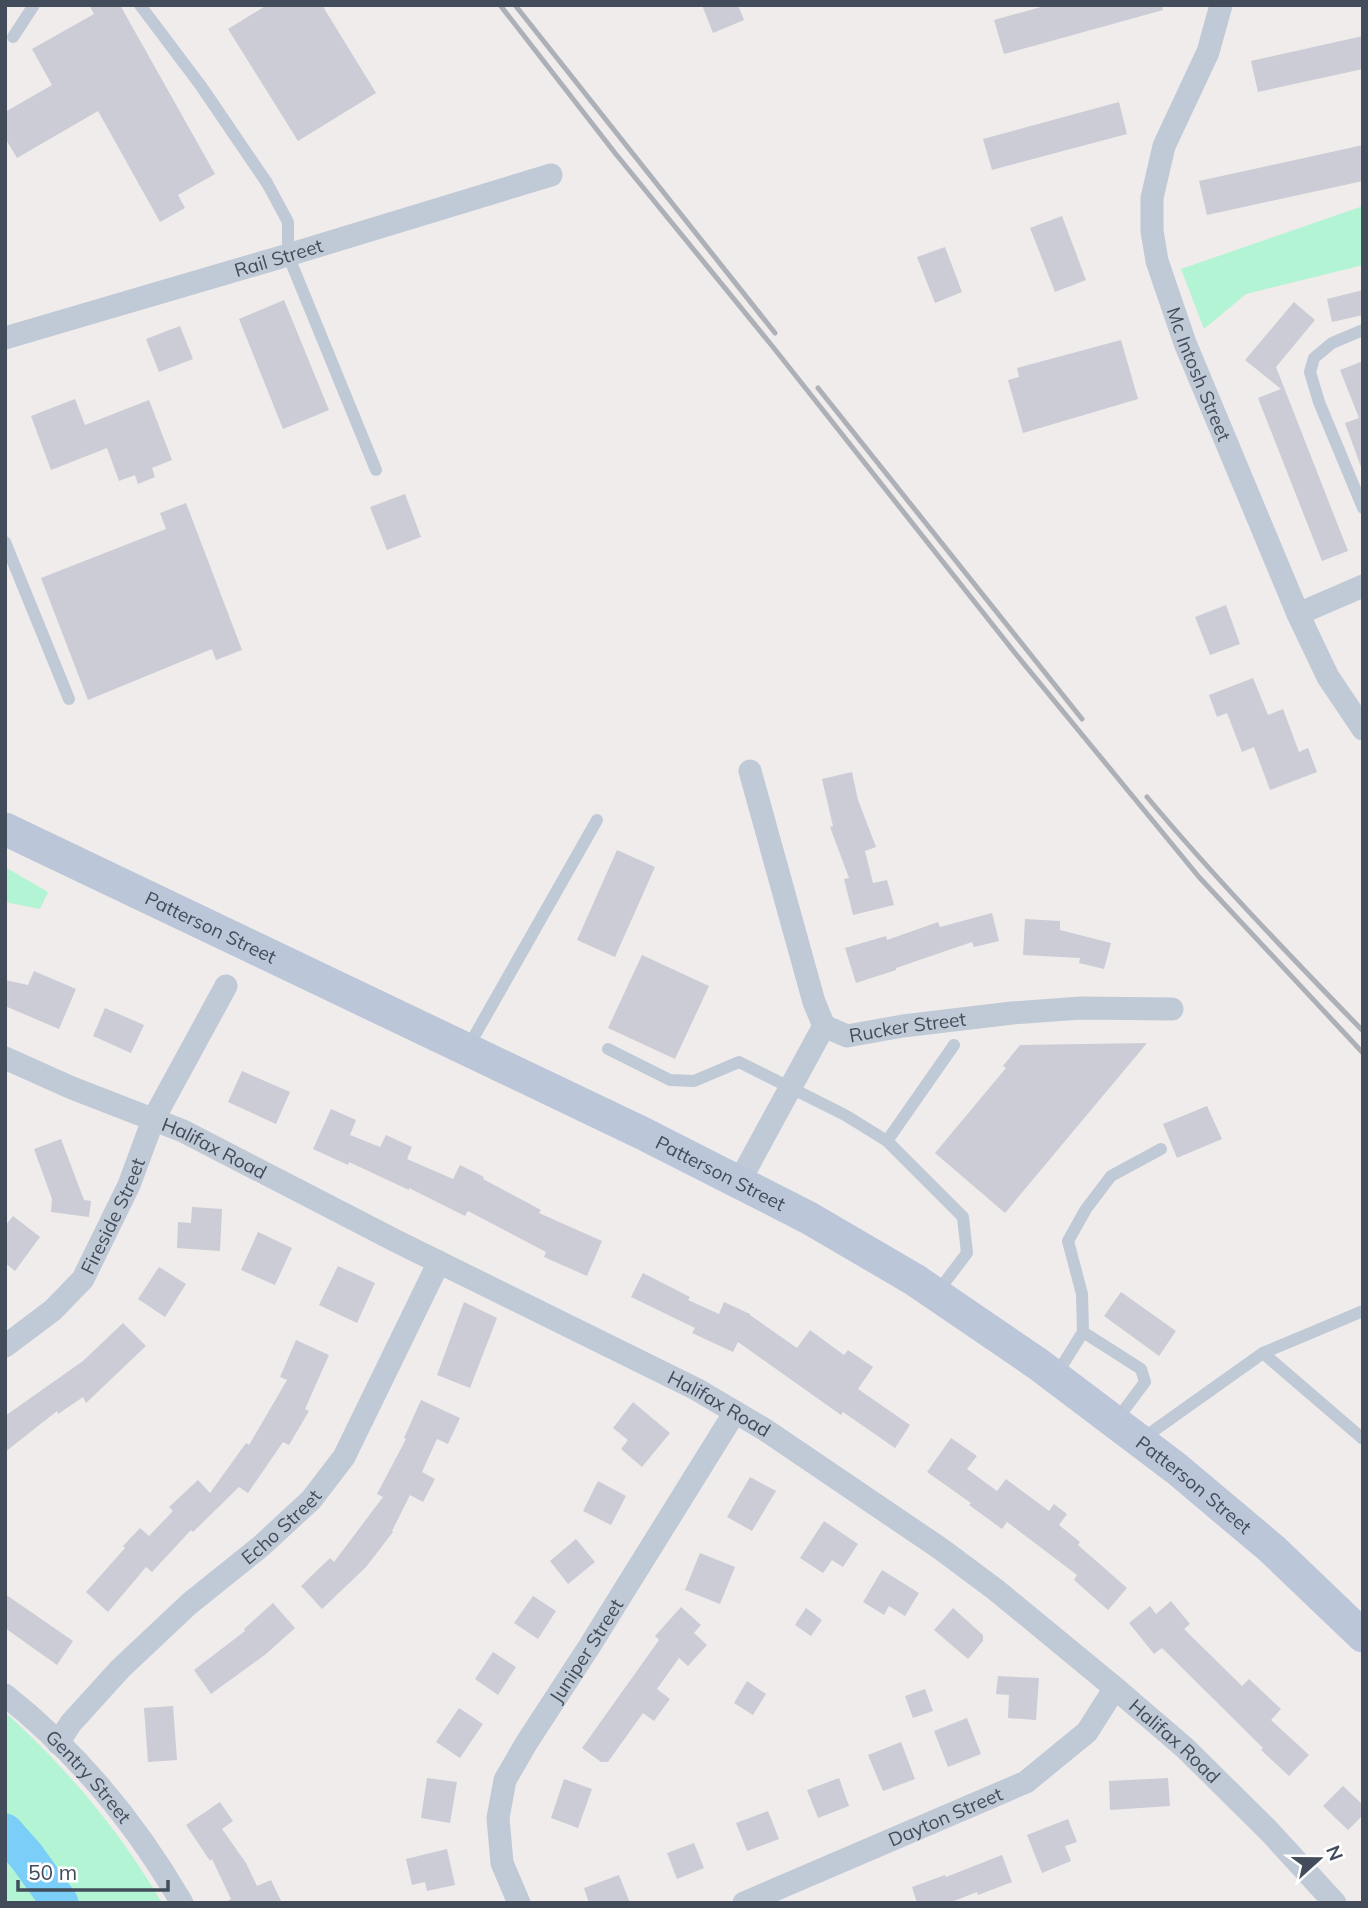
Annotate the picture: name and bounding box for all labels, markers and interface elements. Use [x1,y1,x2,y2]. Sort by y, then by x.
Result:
street label: Rail Street [231,233,326,282]
street label: Mc Intosh Street [1162,304,1237,445]
street label: Patterson Street [141,886,281,969]
street label: Rucker Street [847,1007,968,1047]
street label: Halifax Road [158,1112,271,1184]
street label: Patterson Street [652,1130,790,1216]
street label: Fireside Street [75,1154,150,1278]
street label: Halifax Road [664,1365,775,1442]
street label: Patterson Street [1131,1430,1257,1539]
street label: Echo Street [236,1484,327,1569]
street label: Juniper Street [544,1594,628,1707]
street label: Halifax Road [1124,1694,1225,1788]
street label: Gentry Street [41,1725,137,1828]
street label: Dayton Street [885,1781,1006,1852]
north arrow [1284,1824,1354,1894]
text: N [1321,1842,1349,1864]
scale bar [18,1848,168,1892]
text: 50 m [28,1859,77,1885]

